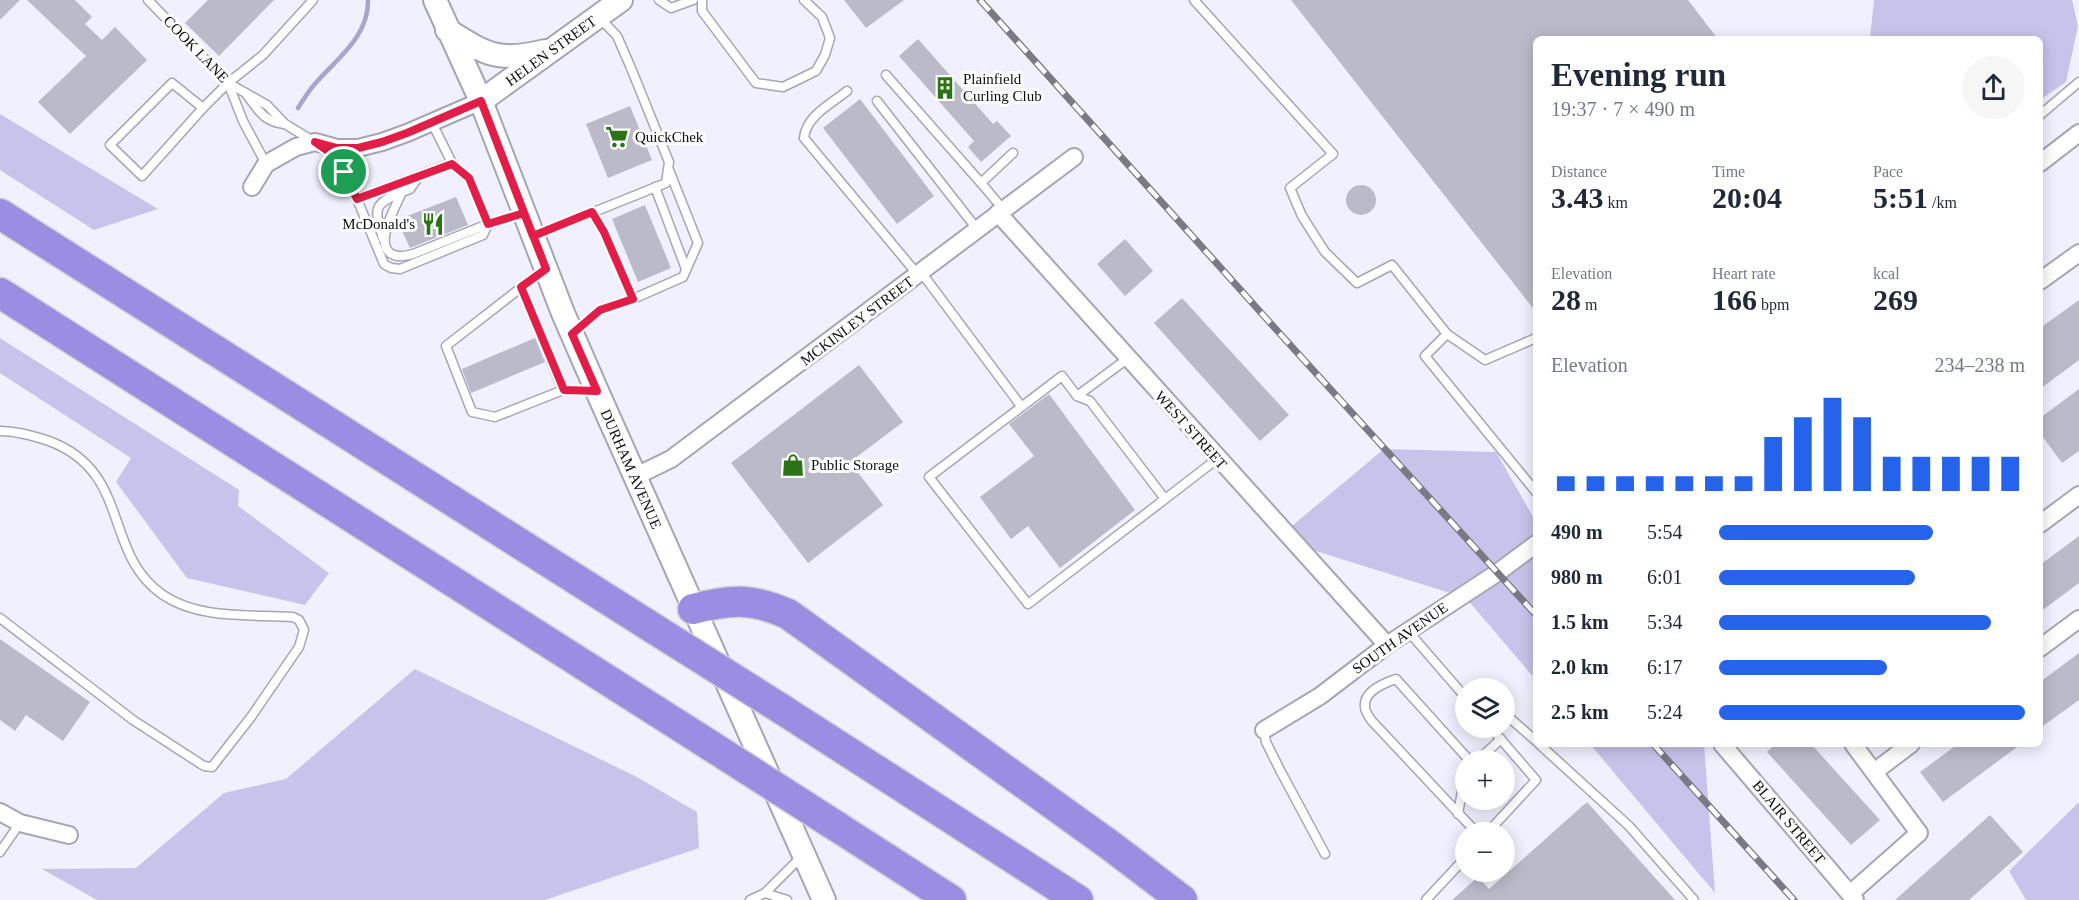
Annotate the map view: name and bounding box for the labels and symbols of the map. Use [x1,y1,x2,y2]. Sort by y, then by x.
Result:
street label: COOK LANE [160,12,232,86]
street label: HELEN STREET [503,13,599,89]
place label: Plainfield Curling Club [963,71,1042,104]
building icon: Plainfield Curling Club [932,75,958,101]
supermarket icon: QuickChek [604,124,630,150]
place label: QuickChek [635,129,704,145]
pin [318,146,369,197]
restaurant icon: McDonald's [420,211,446,237]
place label: McDonald's [342,216,415,232]
street label: MCKINLEY STREET [797,273,917,369]
street label: WEST STREET [1152,388,1230,472]
street label: DURHAM AVENUE [597,407,665,531]
shop icon: Public Storage [780,452,806,478]
place label: Public Storage [811,457,899,473]
street label: SOUTH AVENUE [1349,599,1451,677]
street label: BLAIR STREET [1750,777,1828,867]

